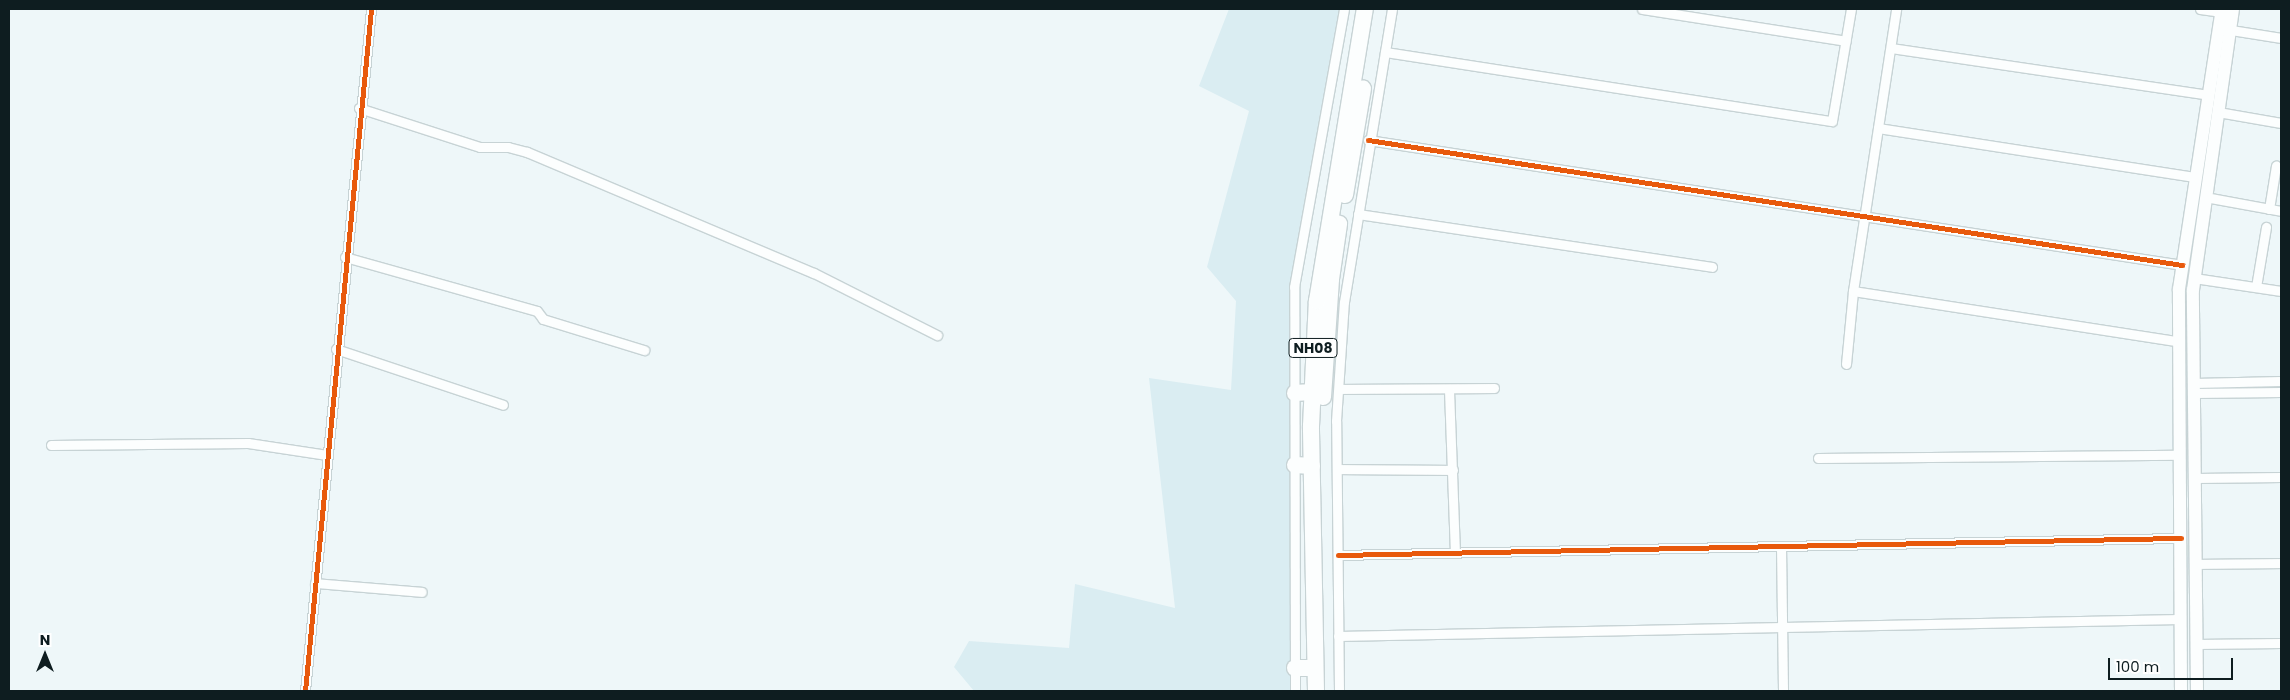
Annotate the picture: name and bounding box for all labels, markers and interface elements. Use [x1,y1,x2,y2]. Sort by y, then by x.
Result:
road number: NH08 [1288,336,1338,359]
north arrow [20,630,70,680]
text: N [40,630,50,650]
scale bar [2110,648,2235,680]
text: 100 m [2116,656,2159,677]

